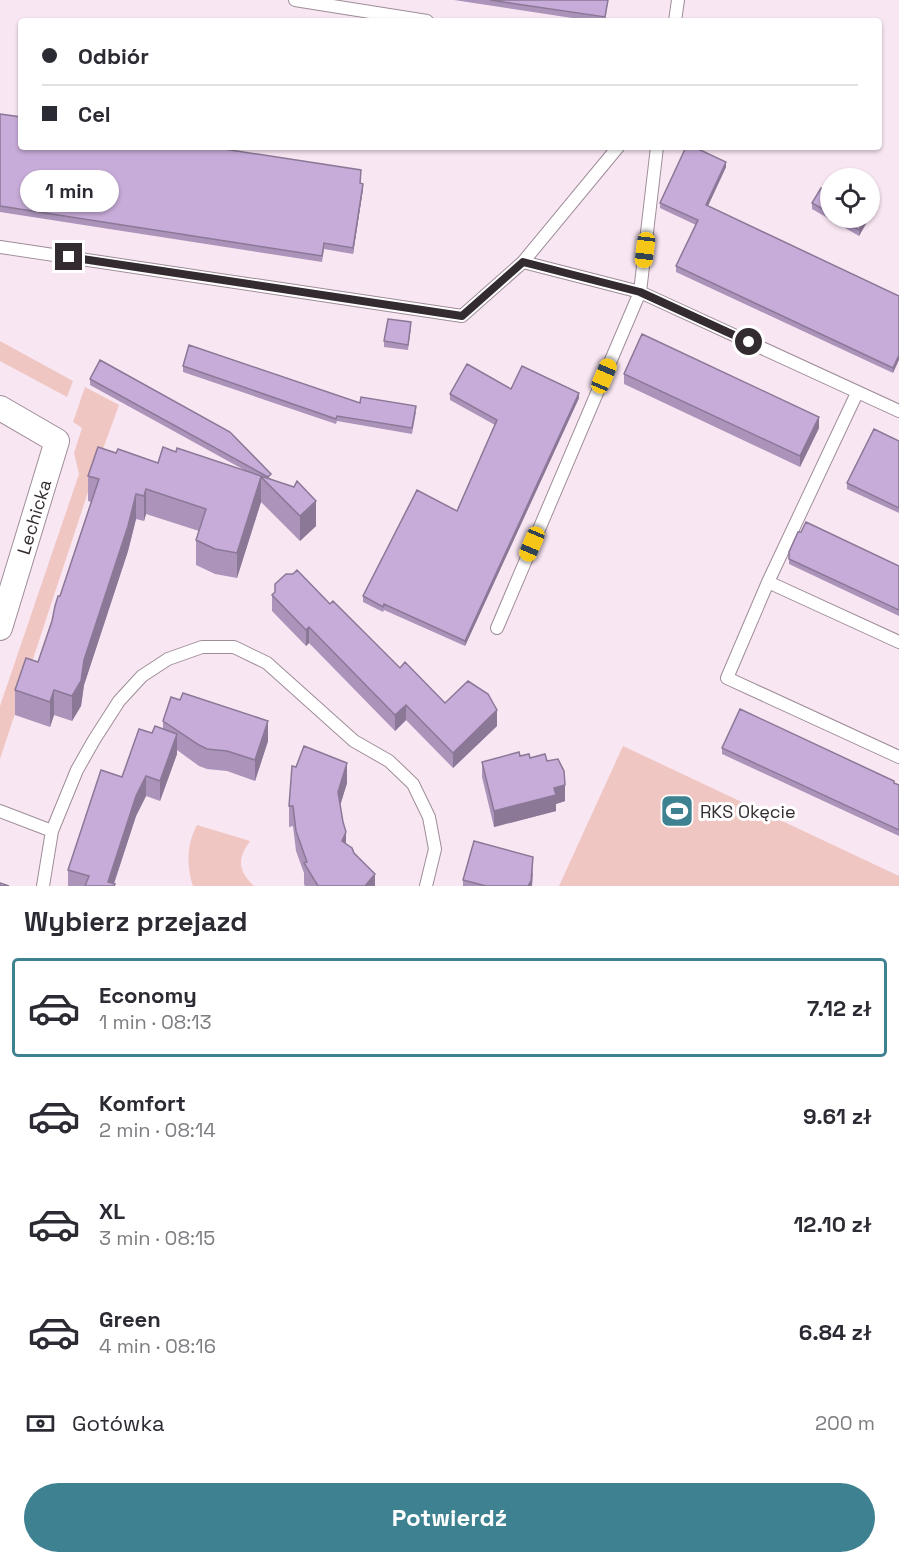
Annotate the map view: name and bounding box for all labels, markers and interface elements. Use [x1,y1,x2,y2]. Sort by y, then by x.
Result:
text: Odbiór [78,42,149,70]
text: Cel [78,100,111,128]
map controls [820,168,880,228]
button: locate [820,168,880,228]
callout: 1 min [20,170,118,212]
text: 1 min [45,178,94,204]
car [634,231,656,269]
route end [55,243,82,270]
route start [735,328,762,355]
car [589,356,619,396]
street label: Lechicka [12,477,56,557]
car [517,524,547,564]
sports icon: RKS Okęcie [659,793,695,829]
place label: RKS Okęcie [700,800,796,823]
text: Wybierz przejazd [24,904,248,939]
icon: car [27,981,81,1035]
text: Economy [99,981,197,1009]
text: 7.12 zł [807,994,872,1022]
text: 1 min · 08:13 [99,1009,212,1035]
icon: car [27,1089,81,1143]
text: Komfort [99,1089,186,1117]
text: 9.61 zł [803,1102,872,1130]
text: 2 min · 08:14 [99,1117,216,1143]
icon: car [27,1197,81,1251]
text: XL [99,1197,125,1225]
text: 12.10 zł [793,1210,872,1238]
text: 3 min · 08:15 [99,1225,215,1251]
icon: car [27,1305,81,1359]
text: Green [99,1305,161,1333]
text: 6.84 zł [799,1318,872,1346]
text: 4 min · 08:16 [99,1333,216,1359]
icon: cash [24,1407,57,1440]
text: Gotówka [72,1409,165,1437]
text: 200 m [815,1410,875,1436]
button: Potwierdź [24,1483,875,1552]

